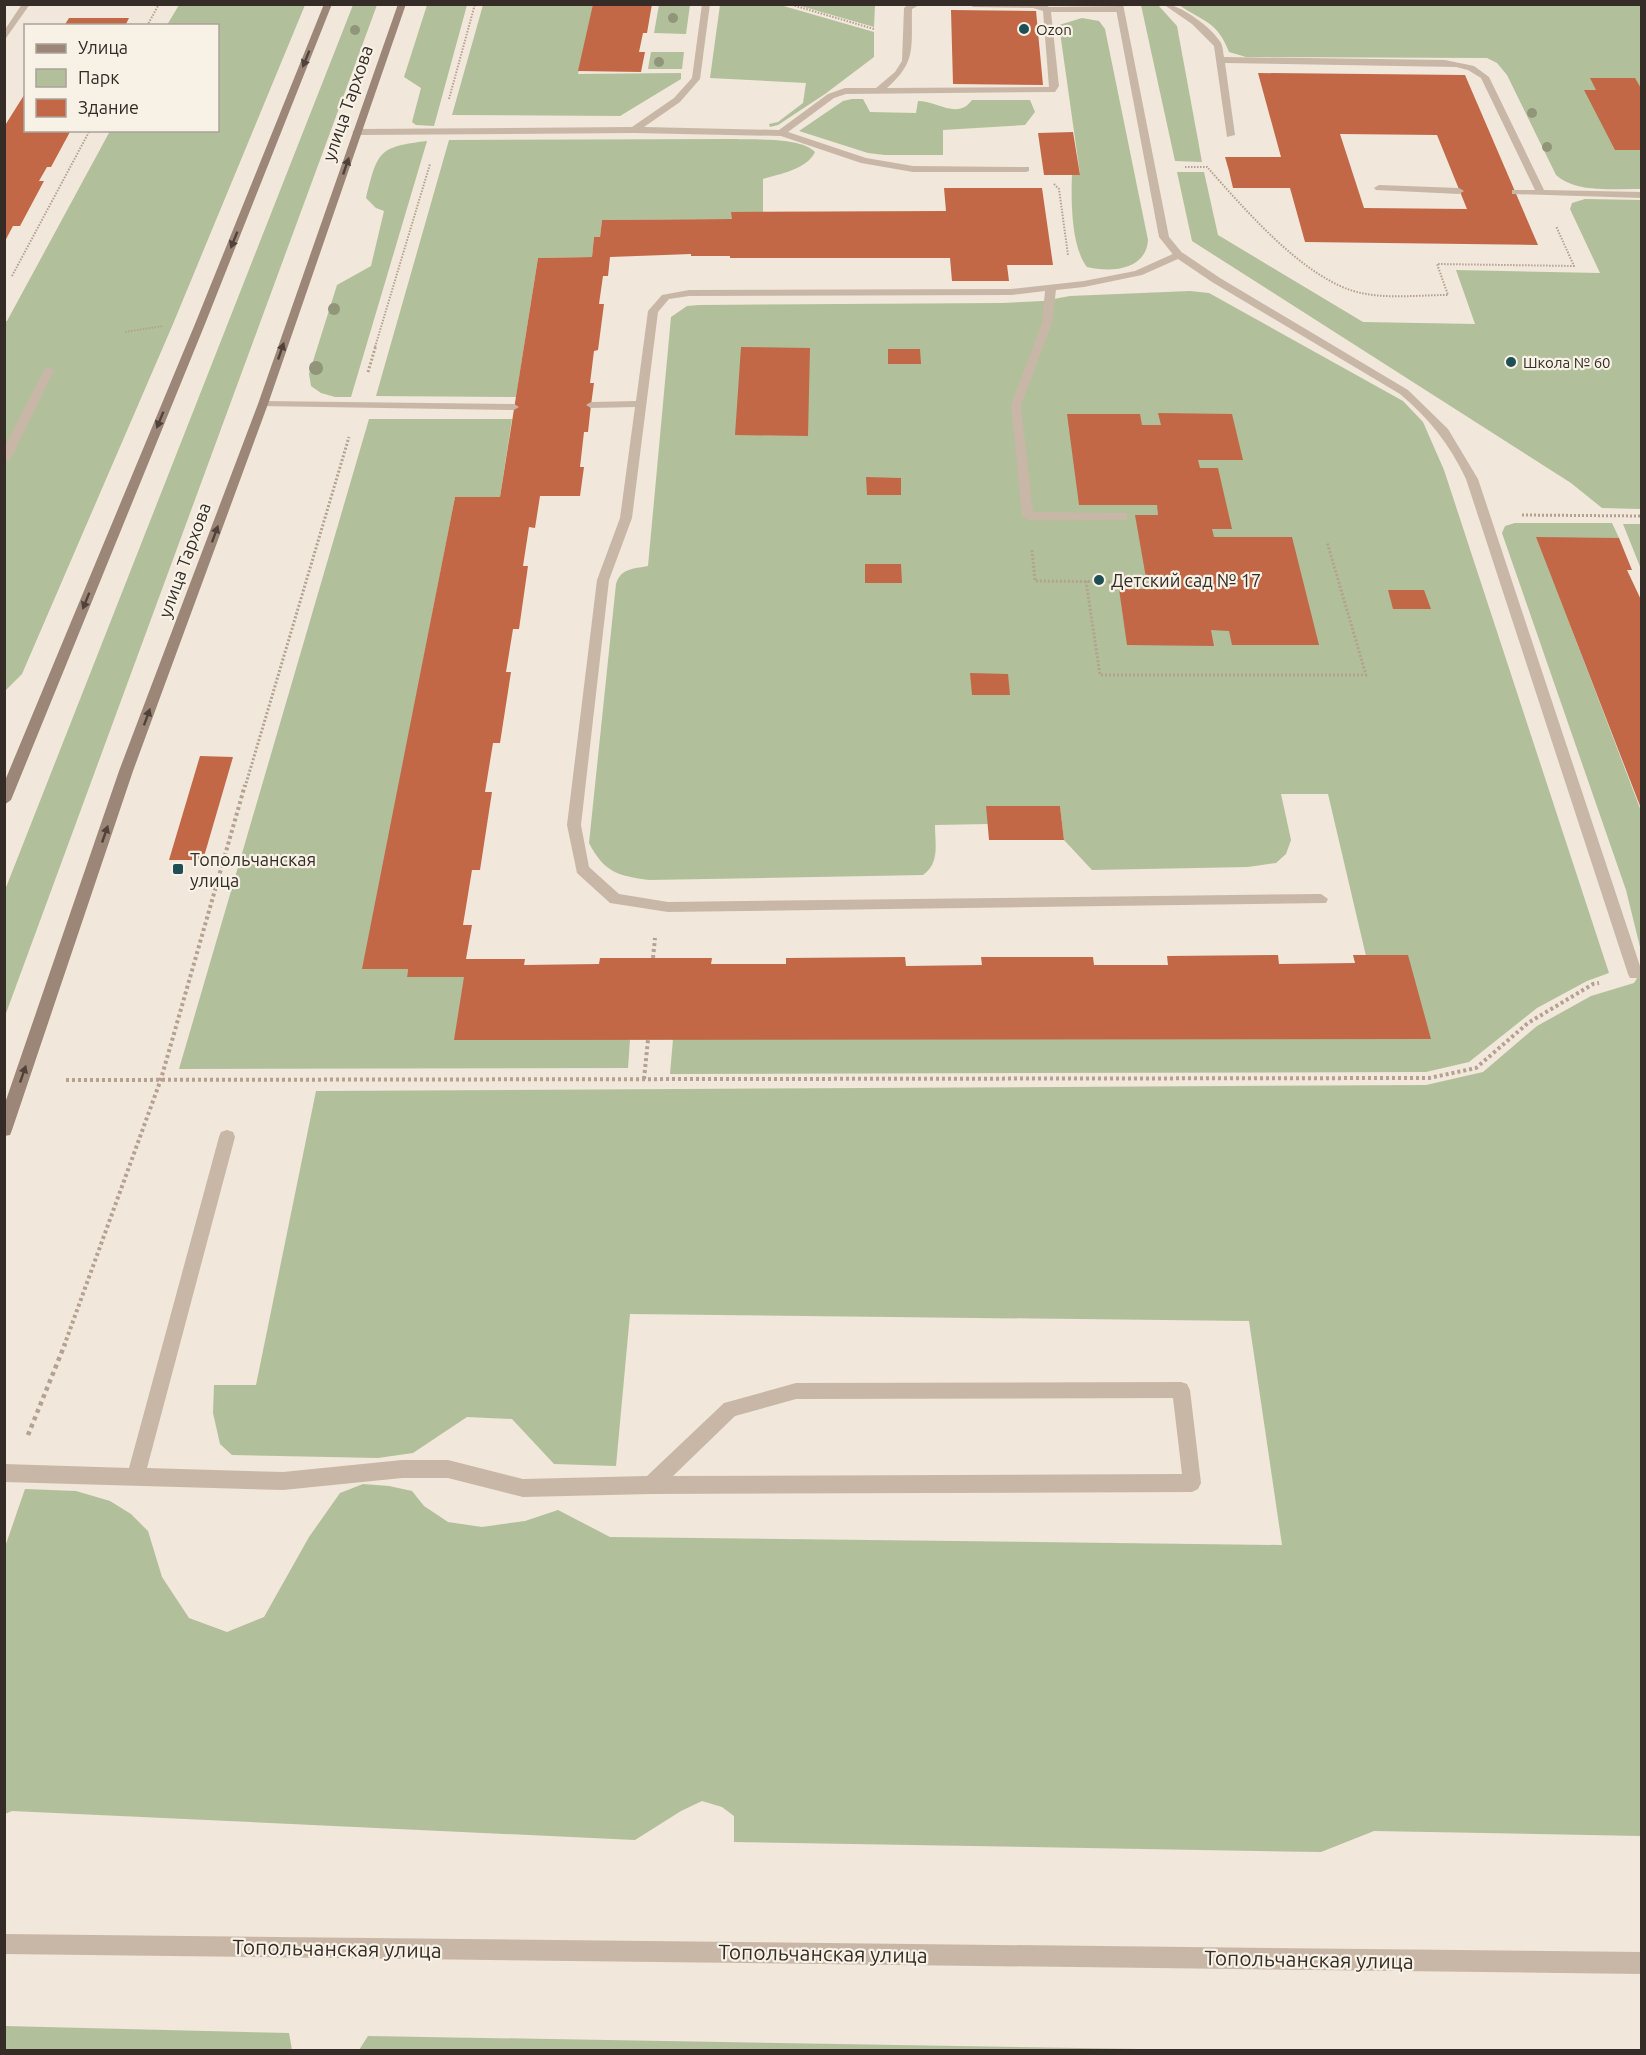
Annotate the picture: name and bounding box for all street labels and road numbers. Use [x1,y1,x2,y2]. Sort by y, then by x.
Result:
street label: улица Тархова [318,43,376,163]
street label: улица Тархова [154,500,214,620]
street label: Топольчанская улица [232,1934,442,1962]
street label: Топольчанская улица [718,1939,928,1967]
street label: Топольчанская улица [1204,1945,1414,1973]

